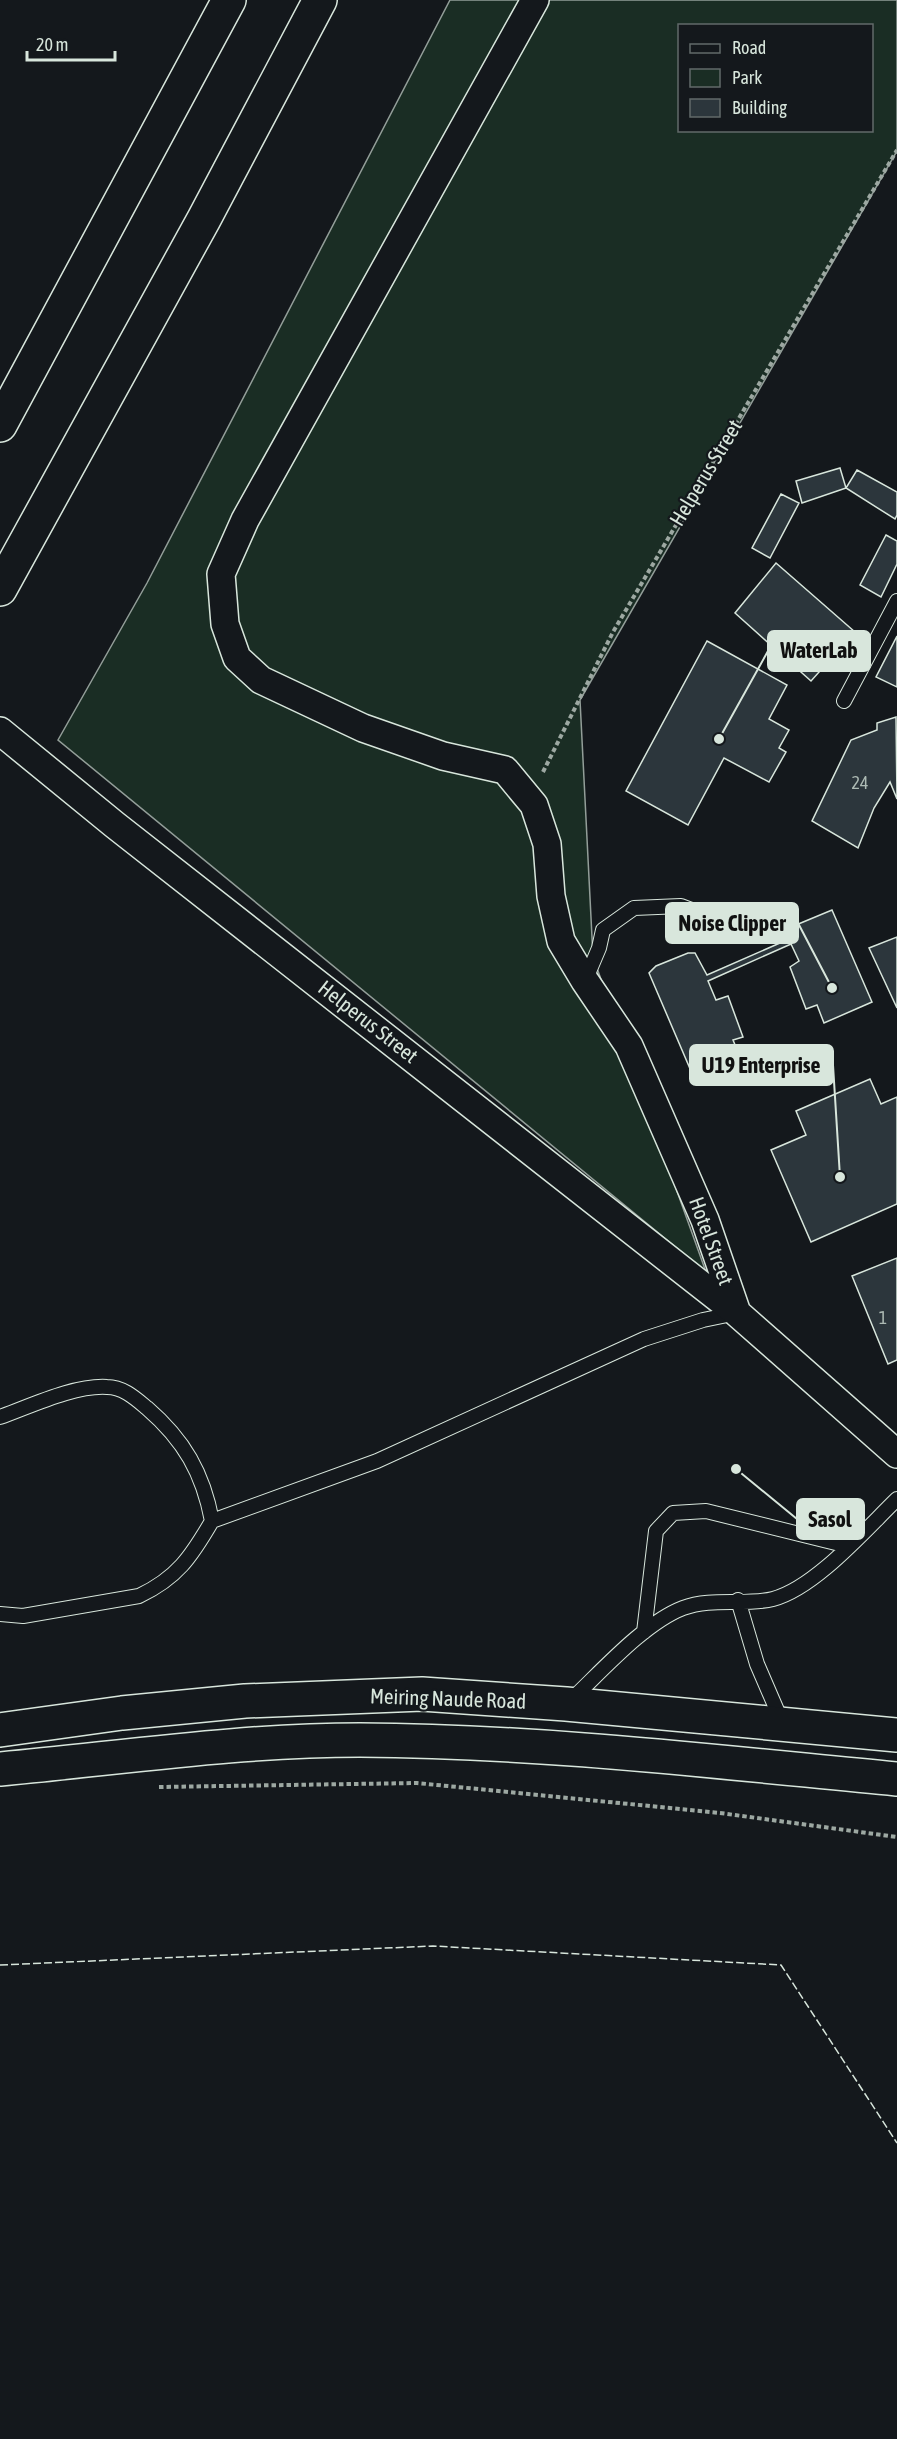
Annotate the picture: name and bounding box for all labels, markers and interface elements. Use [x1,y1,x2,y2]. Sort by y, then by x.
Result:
scale bar [27,24,116,62]
legend [678,24,873,132]
text: 20 m [36,34,68,55]
text: Road [732,37,766,58]
text: Park [732,67,762,88]
text: Building [732,97,787,118]
street label: Helperus Street [664,415,746,530]
callout: WaterLab [768,631,870,671]
text: WaterLab [779,637,858,663]
house number: 24 [852,772,868,793]
callout: Noise Clipper [666,903,798,943]
text: Noise Clipper [678,910,786,936]
street label: Helperus Street [314,975,423,1067]
callout: U19 Enterprise [690,1045,833,1085]
text: U19 Enterprise [701,1052,821,1078]
street label: Hotel Street [685,1193,739,1288]
house number: 1 [879,1307,887,1328]
callout: Sasol [797,1499,864,1539]
text: Sasol [808,1506,853,1532]
street label: Meiring Naude Road [370,1683,527,1713]

